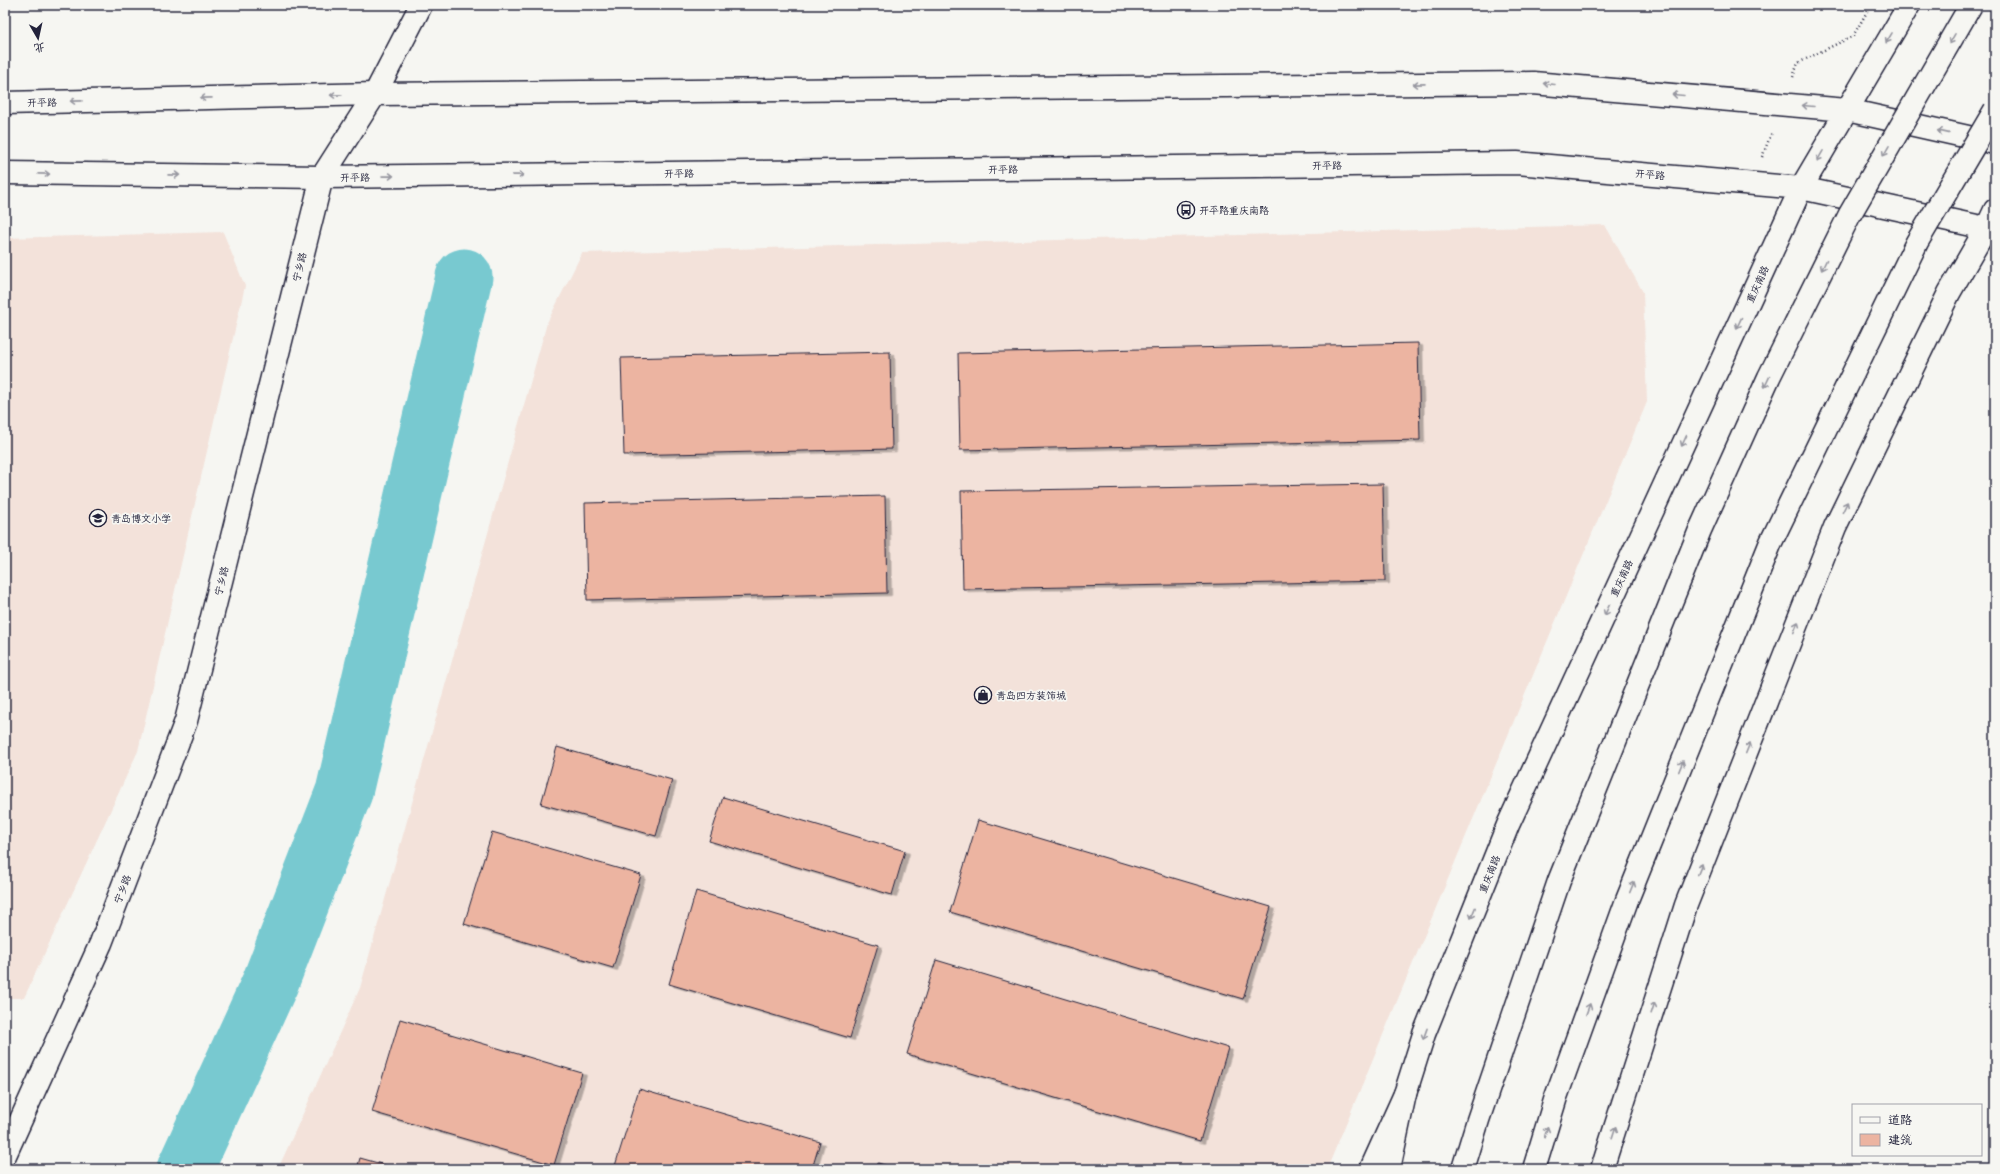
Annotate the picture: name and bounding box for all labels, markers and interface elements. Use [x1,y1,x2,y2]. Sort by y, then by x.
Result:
north arrow [18,18,58,58]
one-way arrow [1885,32,1893,44]
one-way arrow [1947,33,1955,45]
text: 北 [33,40,46,55]
one-way arrow [1413,80,1426,88]
one-way arrow [1543,81,1556,88]
one-way arrow [330,91,343,99]
one-way arrow [1672,92,1685,99]
one-way arrow [200,94,213,102]
street label: 开平路 [27,97,57,109]
one-way arrow [70,97,83,105]
one-way arrow [1802,103,1815,110]
one-way arrow [1937,127,1950,135]
one-way arrow [1882,145,1890,157]
one-way arrow [1815,149,1823,161]
street label: 开平路 [1312,160,1342,172]
street label: 开平路 [988,164,1018,176]
street label: 开平路 [664,168,694,180]
street label: 开平路 [1634,168,1665,182]
one-way arrow [37,170,50,178]
one-way arrow [167,171,180,179]
one-way arrow [511,171,524,179]
street label: 开平路 [340,172,370,184]
one-way arrow [381,172,394,180]
bus stop icon: 开平路重庆南路 [1176,200,1196,220]
place label: 开平路重庆南路 [1199,205,1269,217]
street label: 宁乡路 [291,251,309,283]
one-way arrow [1820,259,1827,271]
street label: 重庆南路 [1744,264,1772,305]
one-way arrow [1735,316,1742,328]
one-way arrow [1763,376,1770,388]
one-way arrow [1680,435,1688,447]
one-way arrow [1842,501,1849,513]
school or university icon: 青岛博文小学 [88,508,108,528]
place label: 青岛博文小学 [111,513,171,525]
street label: 重庆南路 [1608,558,1636,599]
street label: 宁乡路 [213,565,231,597]
one-way arrow [1603,604,1610,616]
one-way arrow [1792,622,1800,634]
shop icon: 青岛四方装饰城 [973,685,993,705]
place label: 青岛四方装饰城 [996,690,1066,702]
one-way arrow [1745,743,1752,755]
one-way arrow [1677,760,1685,772]
street label: 重庆南路 [1477,854,1503,895]
one-way arrow [1697,863,1704,875]
street label: 宁乡路 [112,873,134,906]
one-way arrow [1629,881,1637,893]
one-way arrow [1468,907,1476,919]
one-way arrow [1585,1002,1592,1015]
one-way arrow [1650,1002,1657,1015]
one-way arrow [1420,1027,1428,1039]
legend [1852,1104,1982,1156]
text: 道路 [1888,1113,1912,1128]
one-way arrow [1543,1125,1550,1138]
one-way arrow [1610,1126,1618,1138]
text: 建筑 [1888,1133,1912,1148]

